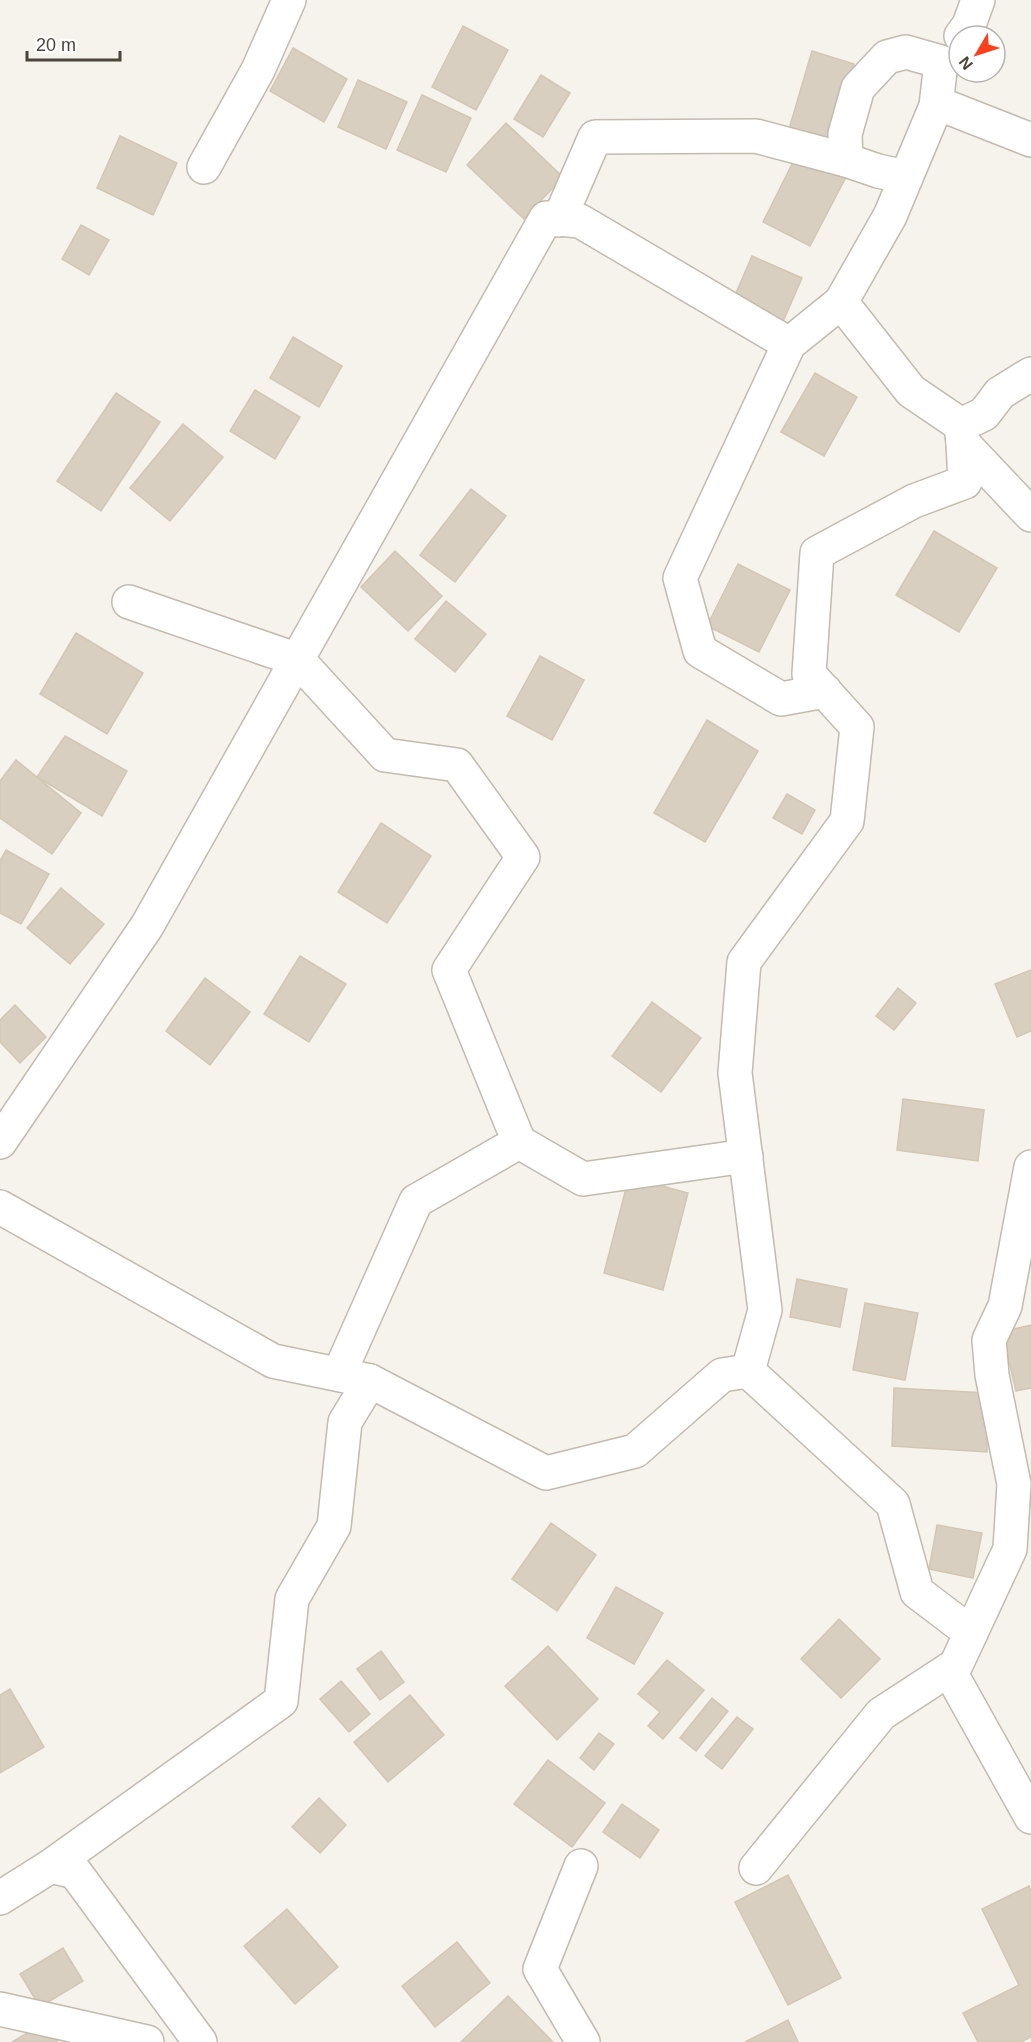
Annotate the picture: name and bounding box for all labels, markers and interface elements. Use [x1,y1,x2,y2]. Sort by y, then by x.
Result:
scale bar [27,24,120,62]
north arrow [947,24,1007,84]
text: 20 m [36,35,76,55]
text: N [955,53,976,73]

